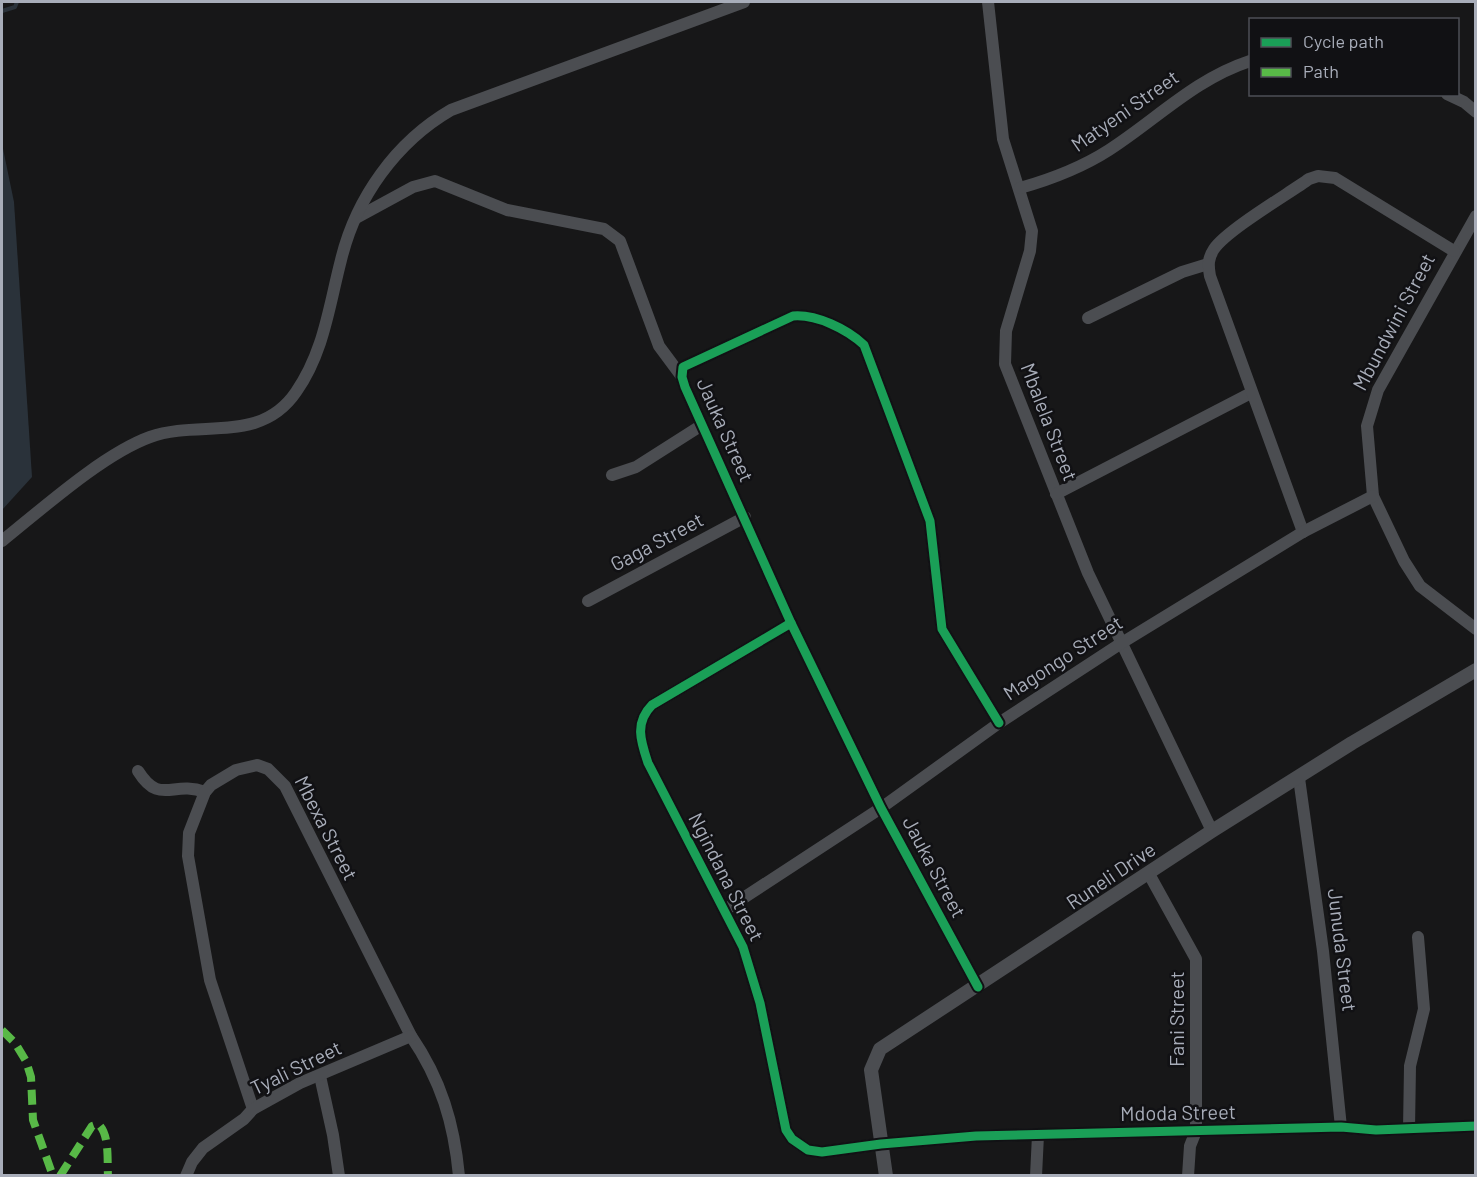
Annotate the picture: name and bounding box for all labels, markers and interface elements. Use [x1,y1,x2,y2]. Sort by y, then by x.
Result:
legend [1249,18,1459,96]
text: Cycle path [1303,30,1384,52]
text: Path [1303,60,1339,82]
street label: Matyeni Street [1066,64,1183,156]
street label: Mbundwini Street [1347,249,1439,394]
street label: Mbalela Street [1016,359,1083,484]
street label: Jauka Street [692,374,759,485]
street label: Gaga Street [606,507,707,576]
street label: Magongo Street [998,610,1126,705]
street label: Mbexa Street [290,771,363,884]
street label: Ngindana Street [684,808,770,945]
street label: Jauka Street [898,812,972,921]
street label: Runeli Drive [1061,837,1160,914]
street label: Junuda Street [1324,887,1362,1013]
street label: Fani Street [1164,971,1188,1067]
street label: Tyali Street [246,1035,345,1099]
street label: Mdoda Street [1120,1099,1236,1125]

